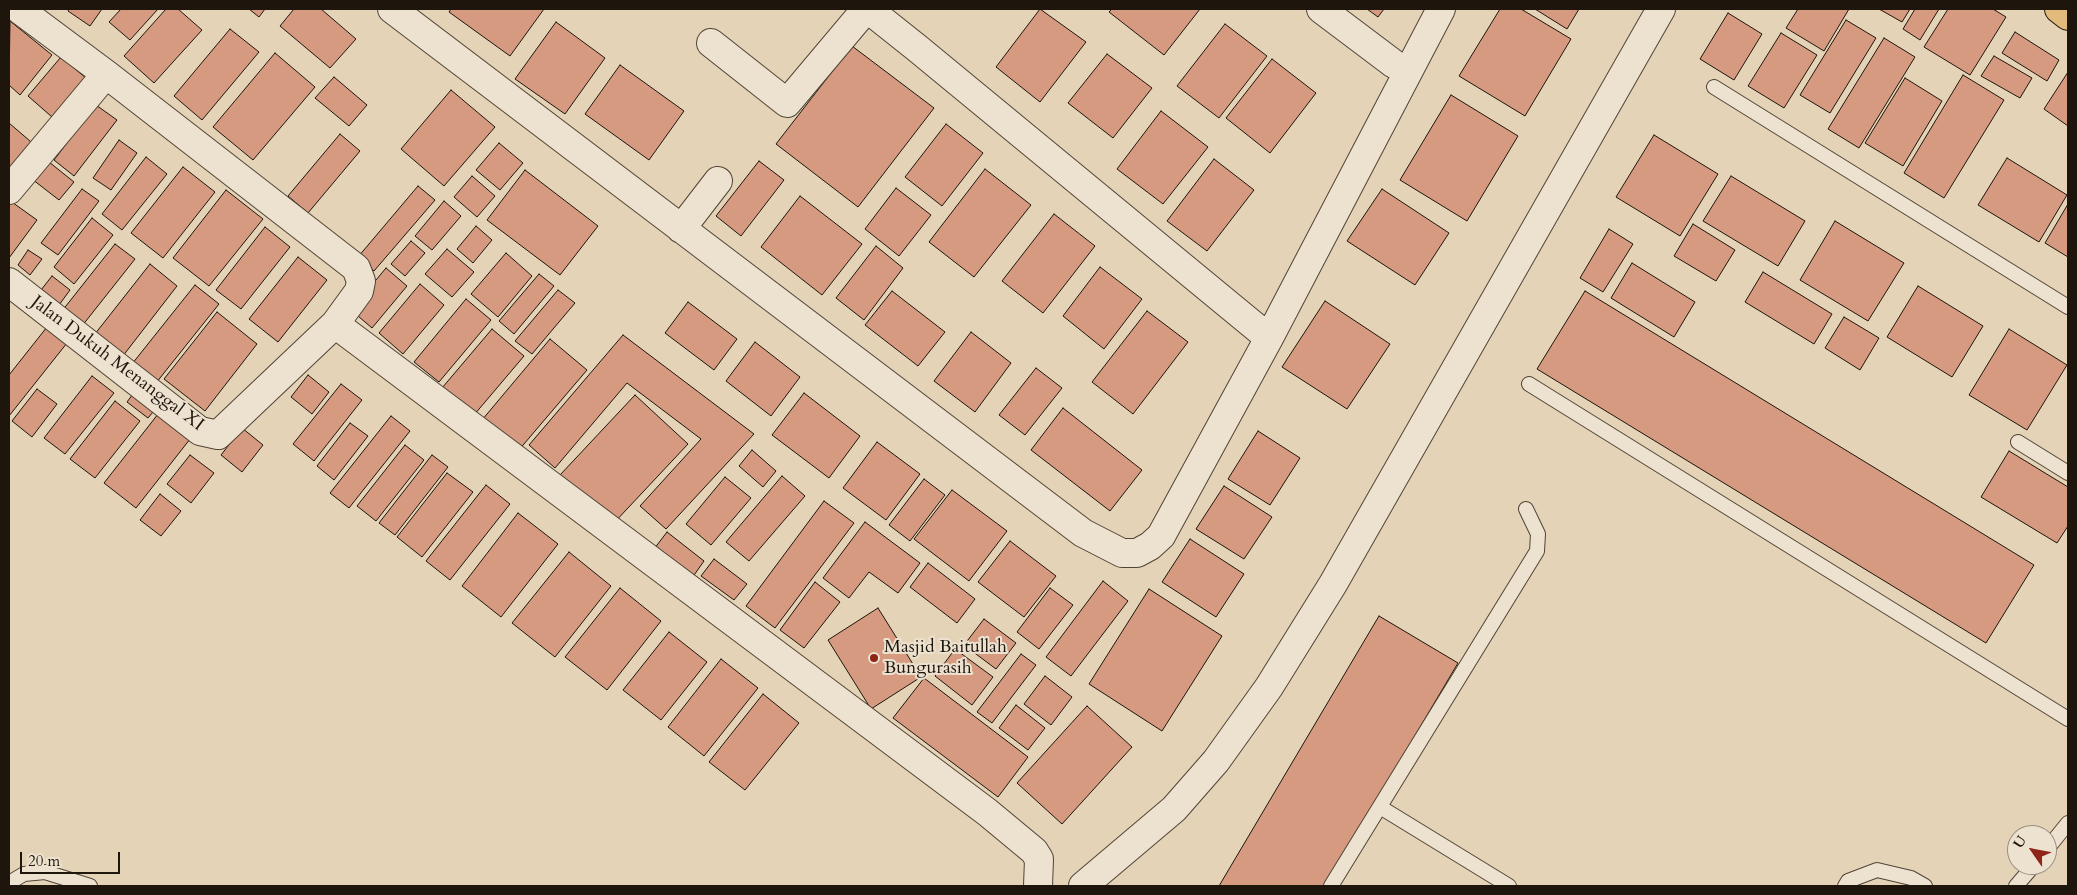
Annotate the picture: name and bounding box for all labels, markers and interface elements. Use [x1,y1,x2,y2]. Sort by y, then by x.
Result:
street label: Jalan Dukuh Menanggal XI [26,292,208,436]
place label: Masjid Baitullah Bungurasih [884,637,1007,680]
marker: Masjid Baitullah Bungurasih [868,652,880,664]
north arrow [2007,825,2057,875]
text: U [2009,832,2031,852]
scale bar [22,842,122,874]
text: 20 m [28,851,60,871]

